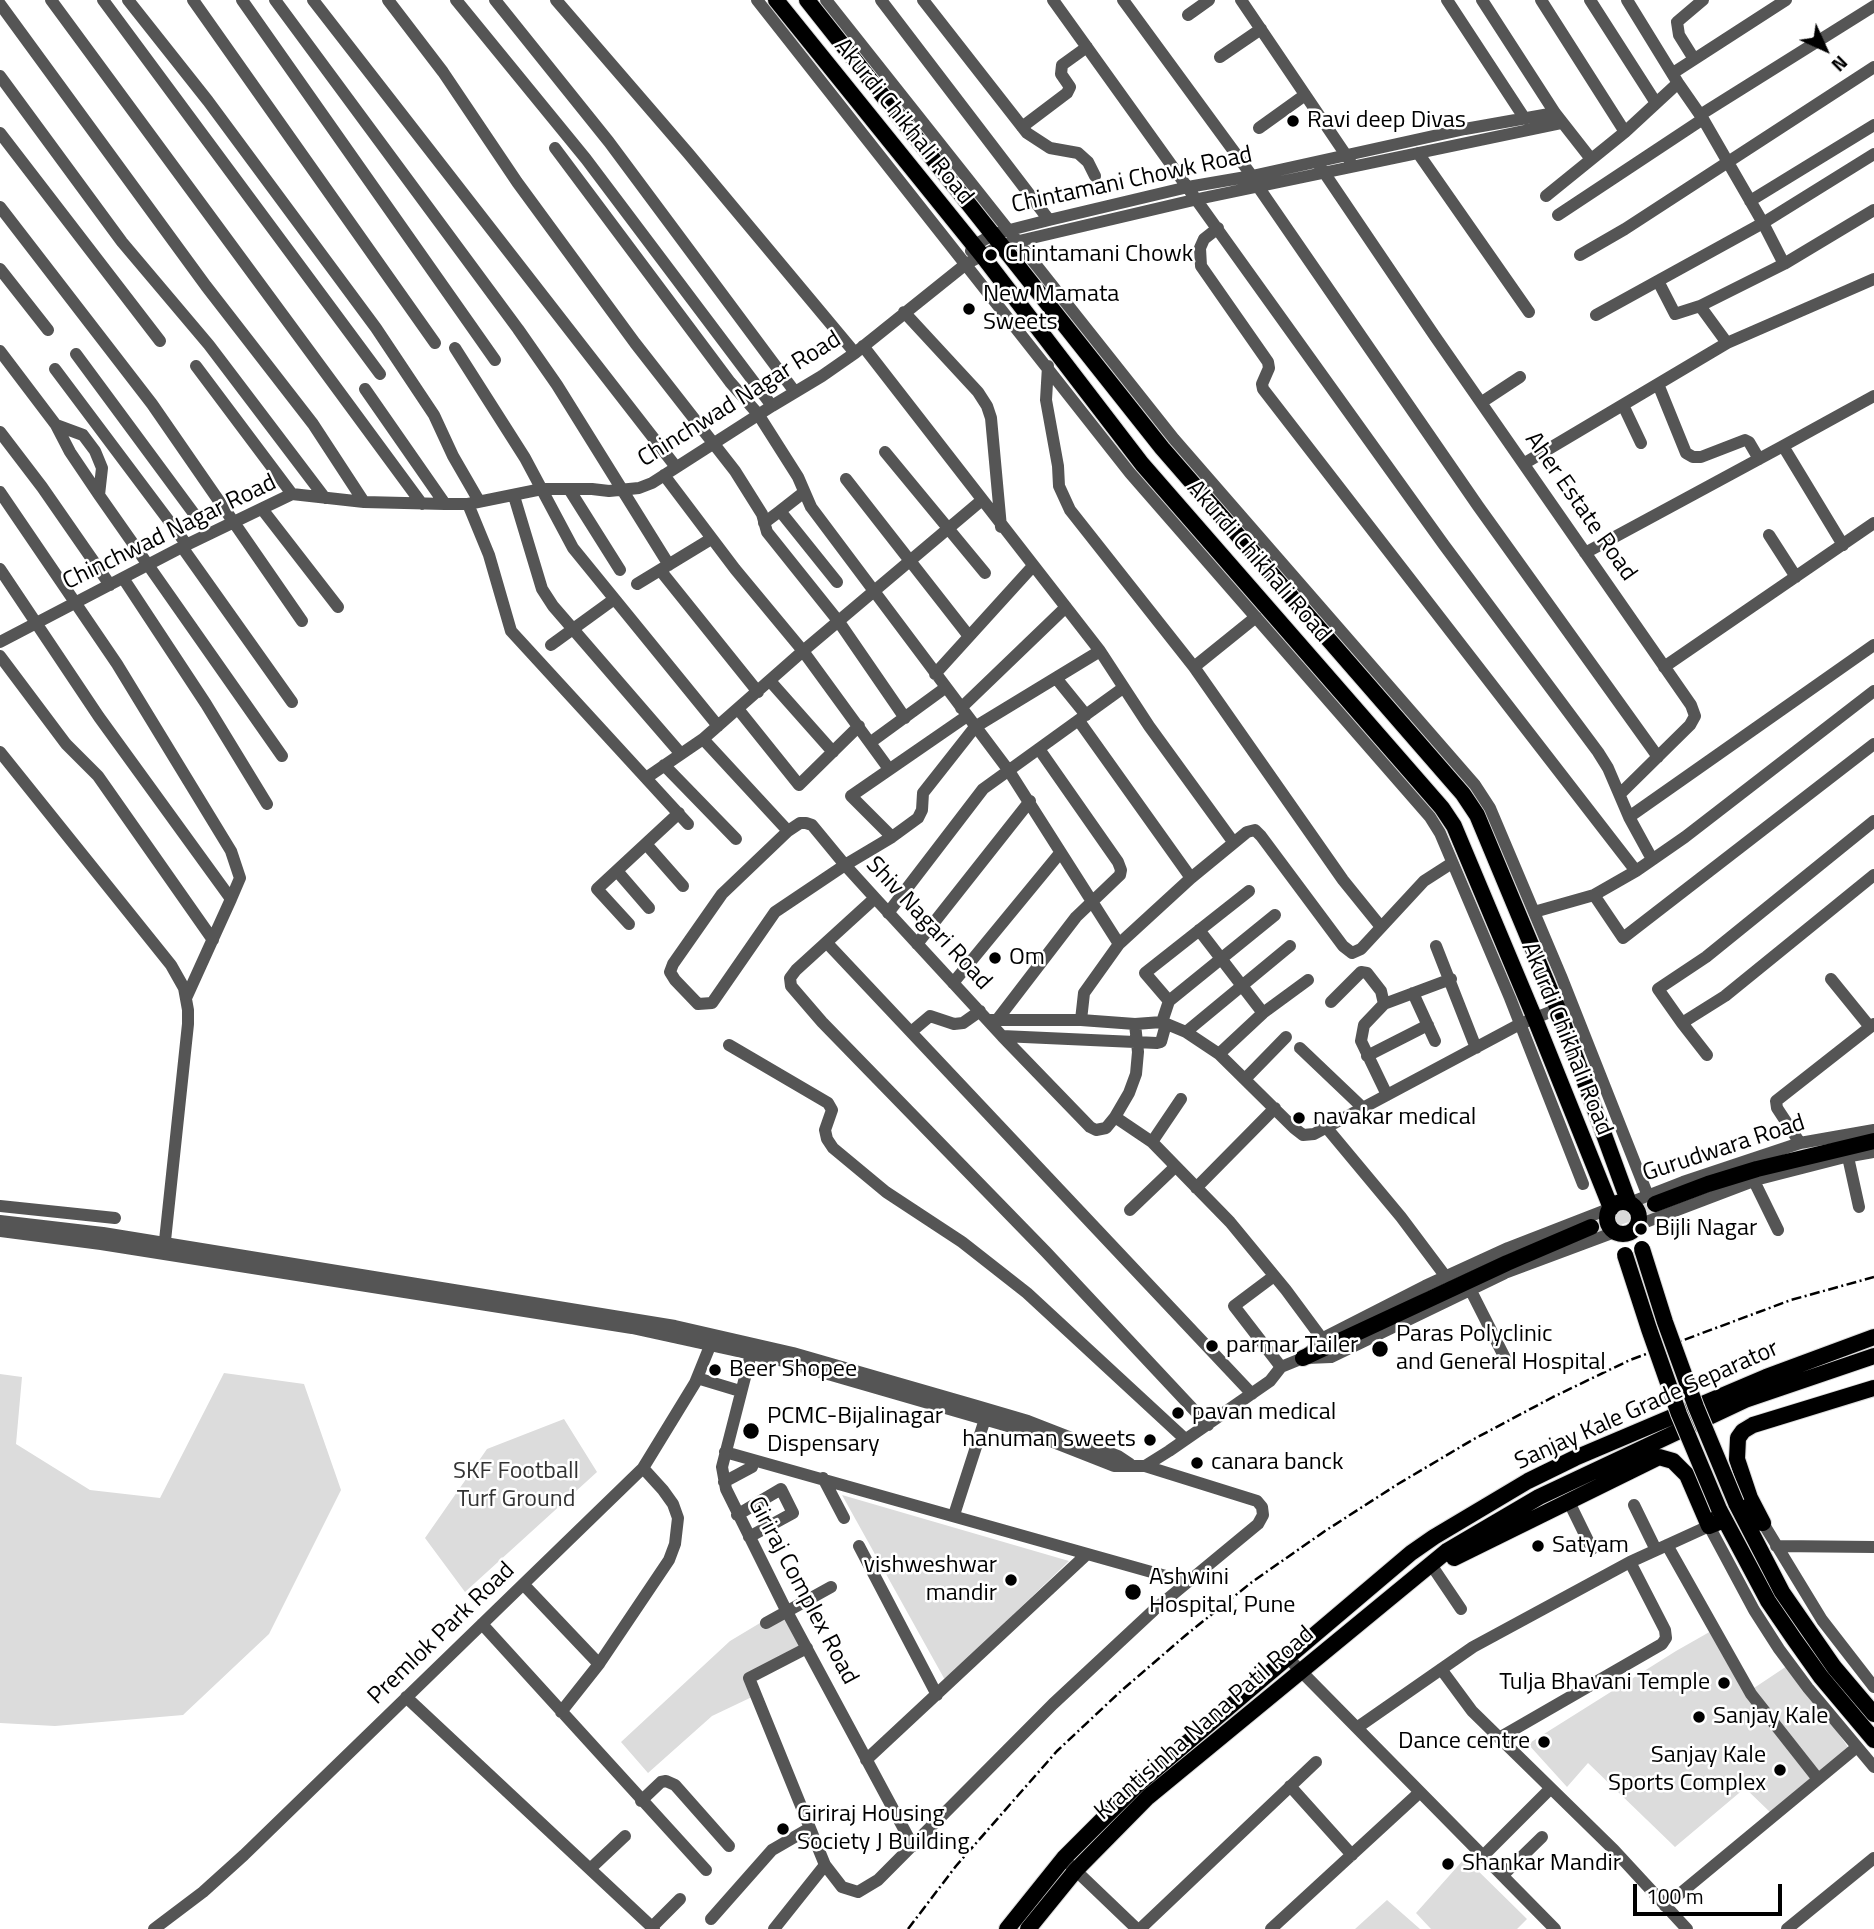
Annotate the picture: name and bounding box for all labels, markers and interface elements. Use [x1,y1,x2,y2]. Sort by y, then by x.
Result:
north arrow [1790,14,1860,84]
street label: Akurdi Chikhali Road [827,33,979,211]
text: N [1825,49,1855,79]
place label: Ravi deep Divas [1307,107,1466,135]
marker: Ravi deep Divas [1285,113,1301,129]
street label: Chintamani Chowk Road [1009,141,1255,221]
place label: Chintamani Chowk [1005,241,1193,269]
marker: Chintamani Chowk [983,247,999,263]
place label: New Mamata Sweets [983,281,1119,337]
marker: New Mamata Sweets [961,301,977,317]
street label: Chinchwad Nagar Road [633,326,847,474]
street label: Aher Estate Road [1518,427,1642,587]
street label: Chinchwad Nagar Road [59,469,281,597]
street label: Akurdi Chikhali Road [1180,475,1336,649]
street label: Shiv Nagari Road [859,852,997,996]
street label: Akurdi Chikhali Road [1514,938,1618,1140]
place label: Om [1009,944,1045,972]
marker: Om [987,950,1003,966]
place label: navakar medical [1313,1104,1476,1132]
street label: Gurudwara Road [1639,1109,1809,1189]
marker: navakar medical [1291,1110,1307,1126]
place label: Bijli Nagar [1655,1215,1757,1243]
marker: Bijli Nagar [1633,1221,1649,1237]
place label: Paras Polyclinic and General Hospital [1396,1321,1606,1377]
place label: parmar Tailer [1226,1332,1358,1360]
street label: Sanjay Kale Grade Separator [1511,1335,1783,1477]
marker: parmar Tailer [1204,1338,1220,1354]
marker: Paras Polyclinic and General Hospital [1370,1339,1390,1359]
place label: Beer Shopee [729,1356,857,1384]
marker: Beer Shopee [707,1362,723,1378]
place label: pavan medical [1192,1399,1336,1427]
place label: PCMC-Bijalinagar Dispensary [767,1403,943,1459]
marker: pavan medical [1170,1405,1186,1421]
marker: PCMC-Bijalinagar Dispensary [741,1421,761,1441]
place label: hanuman sweets [962,1426,1136,1454]
marker: hanuman sweets [1142,1432,1158,1448]
place label: canara banck [1211,1449,1344,1477]
marker: canara banck [1189,1455,1205,1471]
park label: SKF Football Turf Ground [453,1458,579,1514]
street label: Giriraj Complex Road [740,1492,864,1690]
place label: Satyam [1552,1532,1629,1560]
marker: Satyam [1530,1538,1546,1554]
place label: vishweshwar mandir [864,1552,997,1608]
street label: Premlok Park Road [363,1557,521,1711]
place label: Ashwini Hospital, Pune [1149,1564,1295,1620]
marker: vishweshwar mandir [1003,1572,1019,1588]
marker: Ashwini Hospital, Pune [1123,1582,1143,1602]
street label: Krantisinha Nana Patil Road [1090,1621,1320,1827]
place label: Tulja Bhavani Temple [1499,1669,1710,1697]
marker: Tulja Bhavani Temple [1716,1675,1732,1691]
place label: Sanjay Kale [1713,1703,1828,1731]
marker: Sanjay Kale [1691,1709,1707,1725]
place label: Dance centre [1398,1728,1530,1756]
marker: Dance centre [1536,1734,1552,1750]
place label: Sanjay Kale Sports Complex [1608,1742,1766,1798]
marker: Sanjay Kale Sports Complex [1772,1762,1788,1778]
place label: Giriraj Housing Society J Building [797,1801,969,1857]
marker: Giriraj Housing Society J Building [775,1821,791,1837]
place label: Shankar Mandir [1462,1850,1621,1878]
marker: Shankar Mandir [1440,1856,1456,1872]
scale bar [1636,1870,1785,1914]
text: 100 m [1646,1880,1703,1912]

